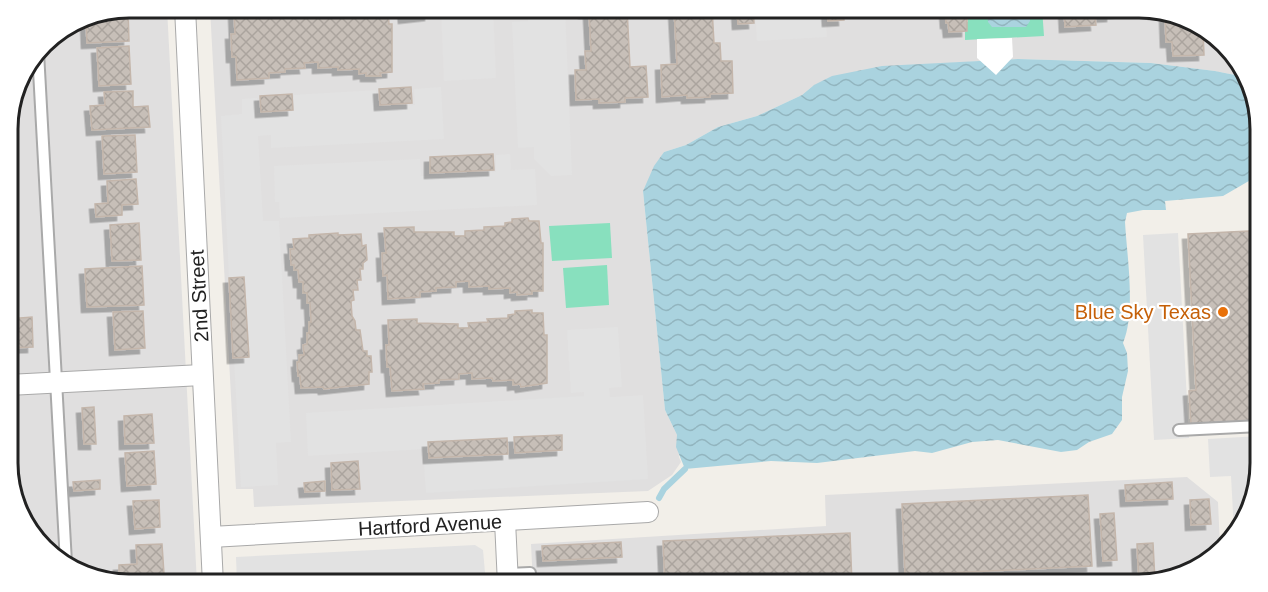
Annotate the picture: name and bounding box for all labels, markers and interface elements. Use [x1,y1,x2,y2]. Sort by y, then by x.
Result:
street label: 2nd Street [186,249,212,343]
place label: Blue Sky Texas [1075,301,1211,323]
marker: Blue Sky Texas [1216,305,1230,319]
street label: Hartford Avenue [357,510,503,540]

